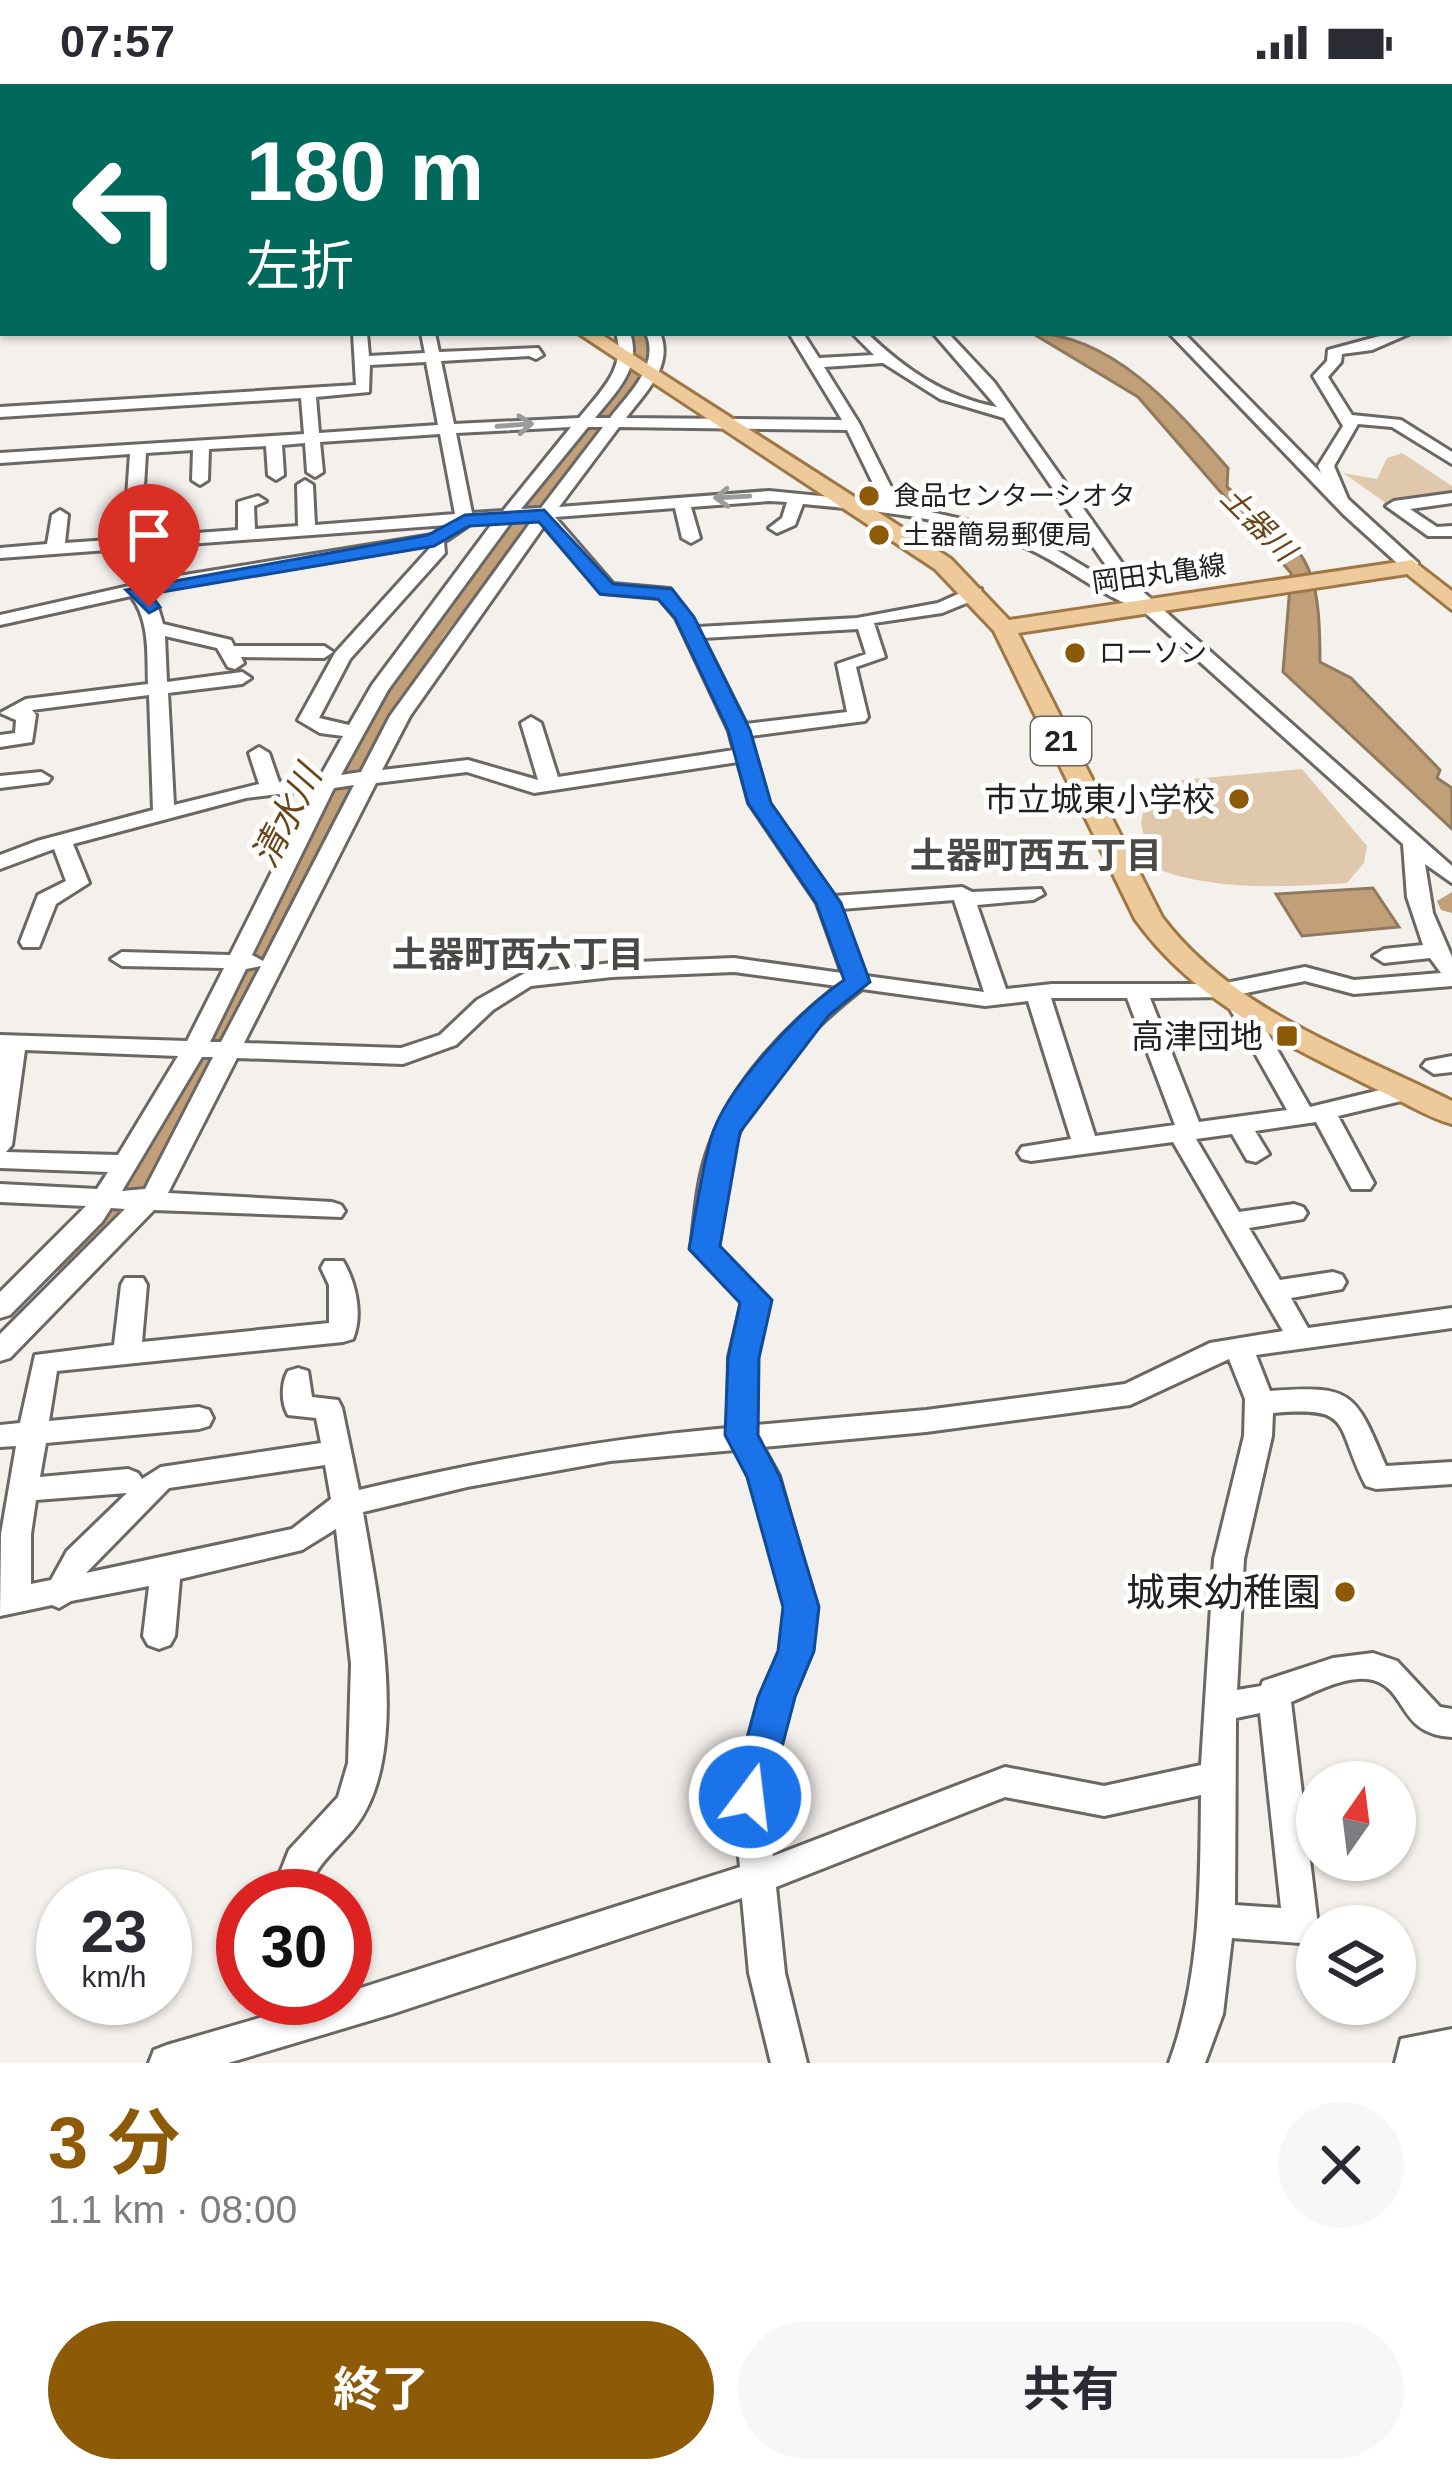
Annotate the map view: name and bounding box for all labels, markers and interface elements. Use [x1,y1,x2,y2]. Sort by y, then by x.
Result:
text: 07:57 [60,16,175,67]
text: 180 m [246,124,484,218]
icon: left [48,132,204,288]
text: 左折 [246,236,354,296]
one-way arrow [495,414,534,437]
water label: 土器川 [1215,480,1304,569]
place label: 食品センターシオタ [893,481,1135,511]
marker: 食品センターシオタ [856,483,882,509]
pin [98,484,200,607]
one-way arrow [713,486,752,509]
icon: arrive [116,502,182,568]
place label: 土器簡易郵便局 [903,520,1092,550]
marker: 土器簡易郵便局 [866,522,892,548]
street label: 岡田丸亀線 [1090,550,1228,598]
place label: ローソン [1099,638,1207,668]
marker: ローソン [1062,640,1088,666]
road number: 21 [1031,717,1091,765]
water label: 清水川 [244,755,331,874]
place label: 市立城東小学校 [984,781,1215,818]
marker: 市立城東小学校 [1226,786,1252,812]
district label: 土器町西五丁目 [910,835,1162,876]
district label: 土器町西六丁目 [392,934,644,975]
place label: 高津団地 [1131,1018,1263,1055]
marker: 高津団地 [1274,1023,1300,1049]
place label: 城東幼稚園 [1126,1571,1321,1614]
marker: 城東幼稚園 [1332,1579,1358,1605]
position arrow [687,1734,813,1860]
north arrow [1296,1761,1416,1881]
map controls [1296,1761,1416,2025]
speed limit sign: 30 [216,1869,372,2025]
text: 23 [81,1898,147,1965]
button: layers [1296,1905,1416,2025]
text: km/h [81,1960,147,1993]
button: close [1278,2102,1404,2228]
text: 3 分 [48,2103,180,2183]
text: 1.1 km · 08:00 [48,2188,297,2231]
button: 終了 [48,2321,714,2459]
button: 共有 [738,2321,1404,2459]

